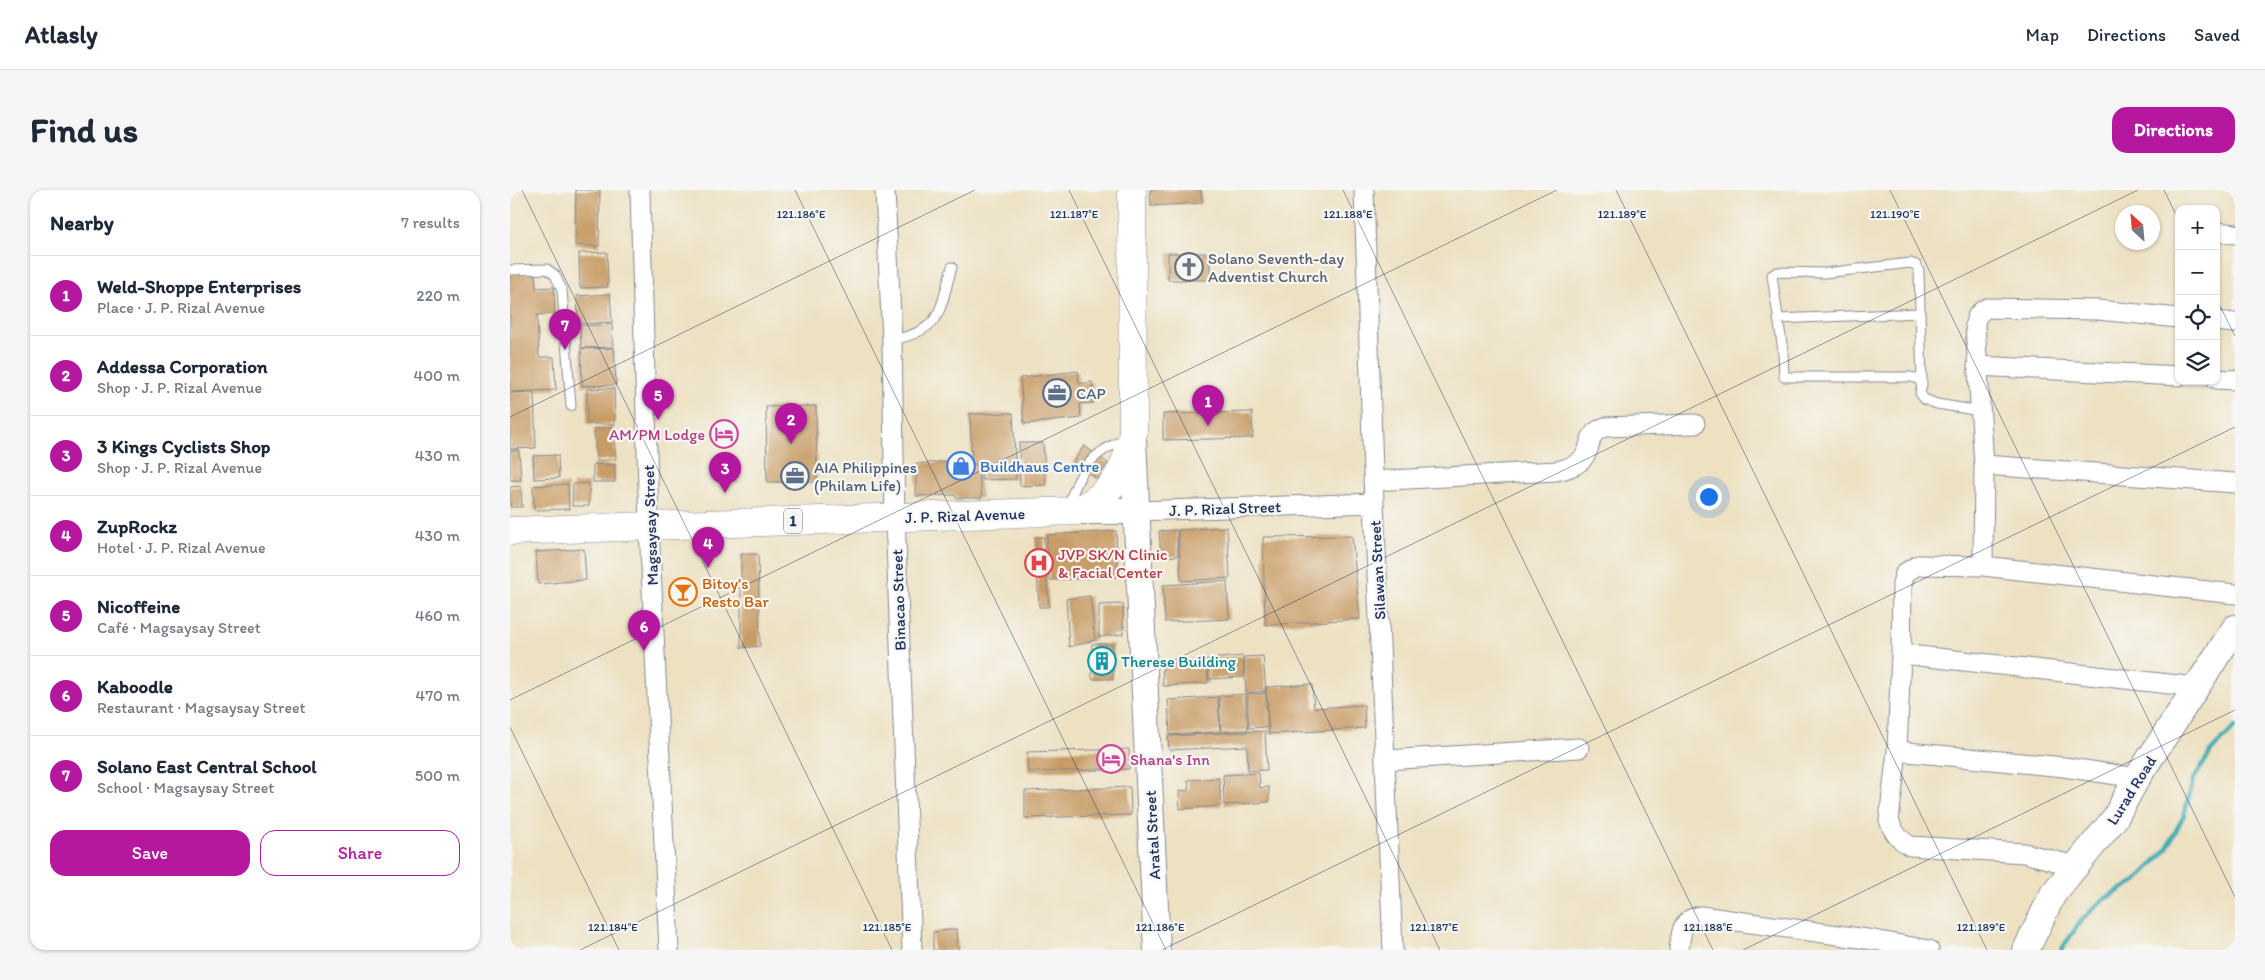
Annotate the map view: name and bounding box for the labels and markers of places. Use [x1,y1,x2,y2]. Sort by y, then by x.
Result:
place label: Solano Seventh-day Adventist Church [1208,249,1345,286]
church icon: Solano Seventh-day Adventist Church [1174,252,1204,282]
pin: 7 [549,309,581,350]
office icon: CAP [1042,378,1072,408]
pin: 5 [642,379,674,420]
place label: CAP [1076,384,1106,403]
pin: 1 [1192,385,1224,426]
pin: 2 [775,403,807,444]
hotel icon: AM/PM Lodge [709,419,739,449]
place label: AM/PM Lodge [609,425,705,444]
shop icon: Buildhaus Centre [946,451,976,481]
pin: 3 [709,452,741,493]
place label: Buildhaus Centre [980,457,1100,476]
place label: AIA Philippines (Philam Life) [814,458,917,495]
office icon: AIA Philippines (Philam Life) [780,461,810,491]
pin: 4 [692,527,724,568]
place label: JVP SK/N Clinic & Facial Center [1058,545,1167,582]
hospital icon: JVP SK/N Clinic & Facial Center [1024,548,1054,578]
place label: Bitoy’s Resto Bar [702,574,769,611]
bar icon: Bitoy’s Resto Bar [668,577,698,607]
pin: 6 [628,610,660,651]
building icon: Therese Building [1087,646,1117,676]
place label: Therese Building [1121,652,1237,671]
hotel icon: Shana's Inn [1096,744,1126,774]
place label: Shana's Inn [1130,750,1210,769]

